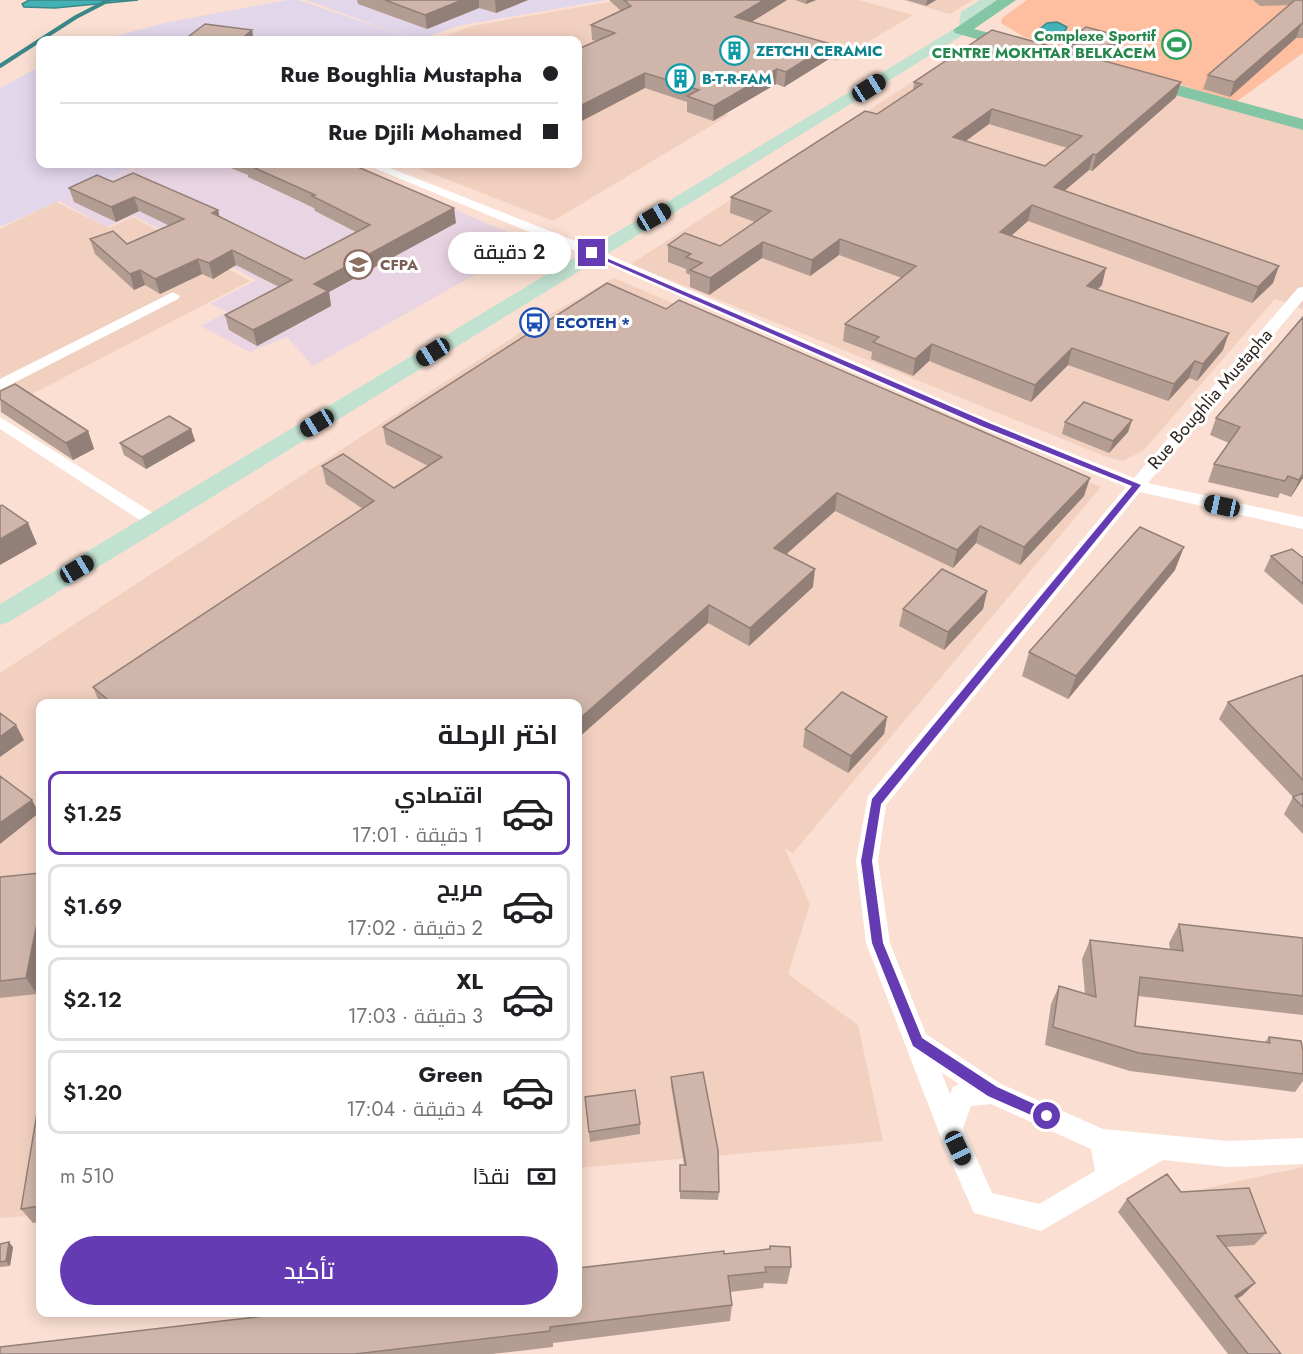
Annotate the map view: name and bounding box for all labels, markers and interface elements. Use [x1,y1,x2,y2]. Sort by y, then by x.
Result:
place label: Complexe Sportif CENTRE MOKHTAR BELKACEM [932,25,1157,64]
sports icon: Complexe Sportif CENTRE MOKHTAR BELKACEM [1161,29,1193,61]
building icon: ZETCHI CERAMIC [719,35,751,67]
place label: ZETCHI CERAMIC [756,40,883,62]
text: Rue Boughlia Mustapha [280,58,522,90]
building icon: B-T-R-FAM [665,63,697,95]
place label: B-T-R-FAM [702,68,772,90]
car [849,71,889,105]
text: Rue Djili Mohamed [328,116,522,148]
car [634,200,674,234]
callout: 2 دقيقة [448,232,571,274]
text: 2 دقيقة [474,238,545,267]
route end [578,239,605,266]
school or university icon: CFPA [343,249,375,281]
place label: CFPA [380,254,419,276]
bus stop icon: ECOTEH * [519,307,551,339]
place label: ECOTEH * [556,312,630,334]
street label: Rue Boughlia Mustapha [1142,323,1278,475]
car [413,335,453,369]
car [297,406,337,440]
car [1203,493,1241,519]
car [57,552,97,586]
text: اختر الرحلة [438,715,558,754]
text: اقتصادي [394,779,483,811]
icon: car [501,786,555,840]
text: $1.25 [63,797,122,829]
text: 1 دقيقة · 17:01 [351,821,483,850]
text: مريح [437,872,483,904]
icon: car [501,879,555,933]
text: $1.69 [63,890,122,922]
text: 2 دقيقة · 17:02 [347,914,483,943]
text: XL [456,965,483,997]
icon: car [501,972,555,1026]
text: $2.12 [63,983,122,1015]
text: 3 دقيقة · 17:03 [348,1002,483,1031]
text: Green [419,1058,483,1090]
icon: car [501,1065,555,1119]
text: $1.20 [63,1076,122,1108]
text: 4 دقيقة · 17:04 [346,1095,483,1124]
route start [1033,1102,1060,1129]
car [942,1128,974,1168]
text: نقدًا [472,1160,510,1192]
icon: cash [525,1160,558,1193]
text: 510 m [60,1162,114,1191]
button: تأكيد [60,1236,558,1305]

